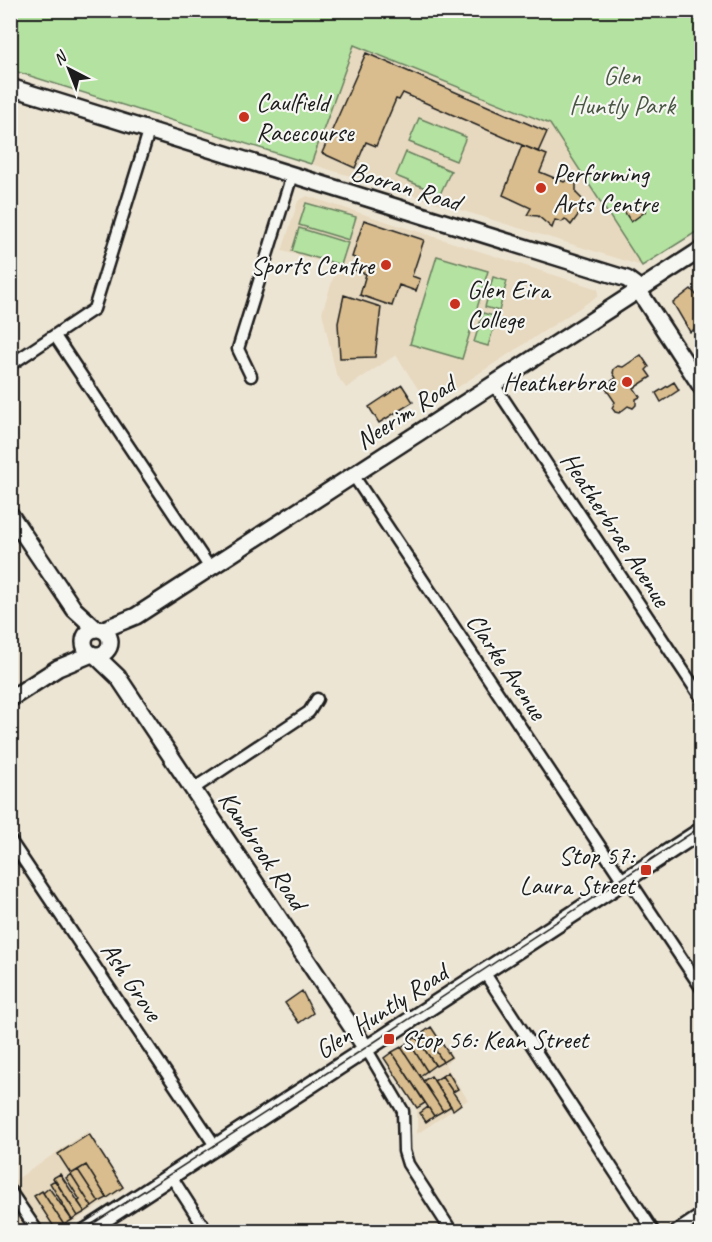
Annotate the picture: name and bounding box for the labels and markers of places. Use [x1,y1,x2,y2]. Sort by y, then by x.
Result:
place label: Caulfield Racecourse [256,86,355,149]
marker: Caulfield Racecourse [237,110,251,124]
place label: Performing Arts Centre [553,157,659,220]
marker: Performing Arts Centre [534,181,548,195]
place label: Sports Centre [250,249,376,282]
marker: Sports Centre [379,258,393,272]
place label: Glen Eira College [467,273,552,336]
marker: Glen Eira College [448,297,462,311]
place label: Heatherbrae [503,366,617,399]
marker: Heatherbrae [620,375,634,389]
place label: Stop 57: Laura Street [520,839,637,902]
marker: Stop 57: Laura Street [639,863,653,877]
place label: Stop 56: Kean Street [401,1023,590,1056]
marker: Stop 56: Kean Street [382,1032,396,1046]

